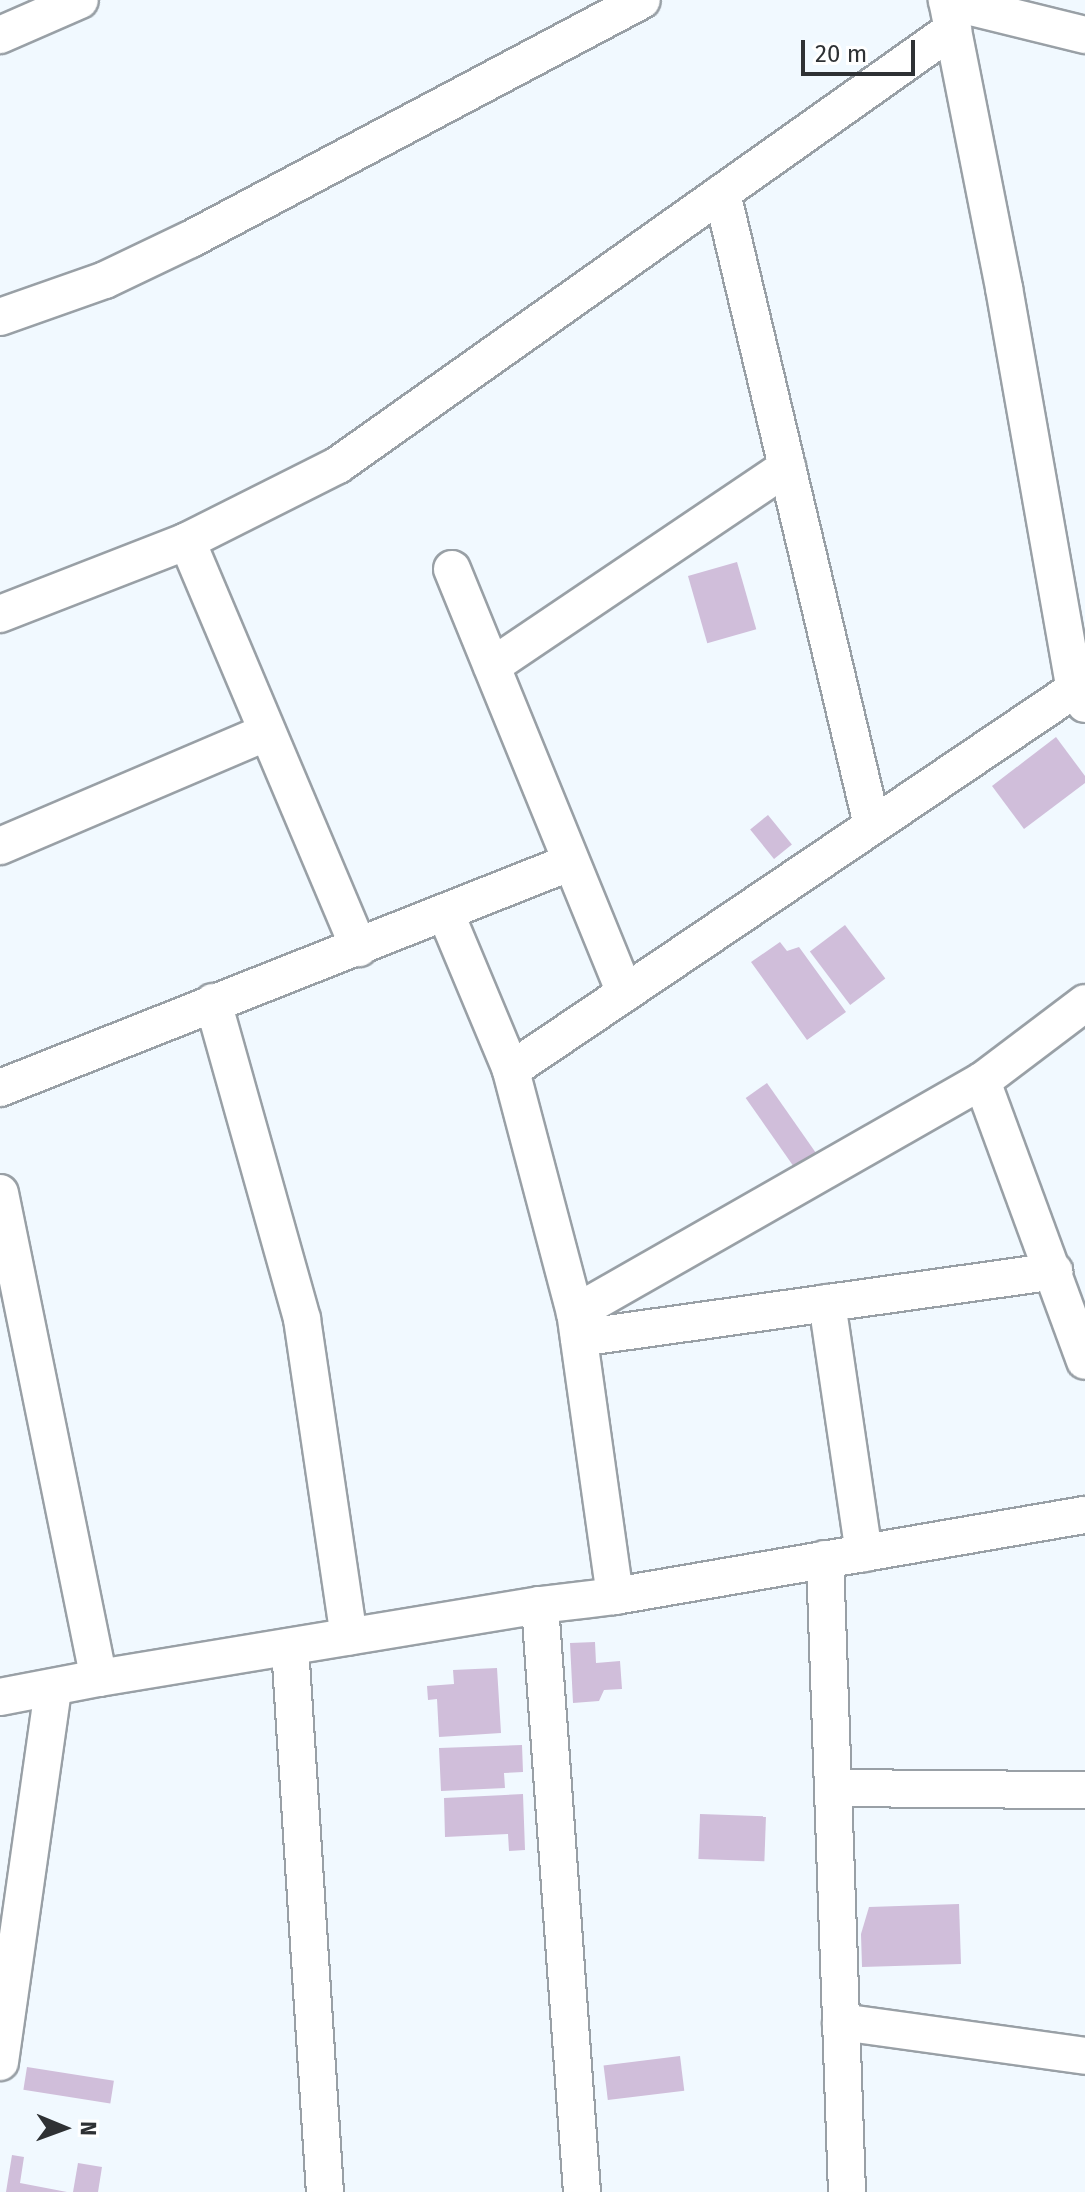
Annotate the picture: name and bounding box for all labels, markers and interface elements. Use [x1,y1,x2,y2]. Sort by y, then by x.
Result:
scale bar [805,24,919,74]
text: 20 m [815,40,867,68]
north arrow [24,2088,104,2168]
text: N [75,2121,102,2136]

